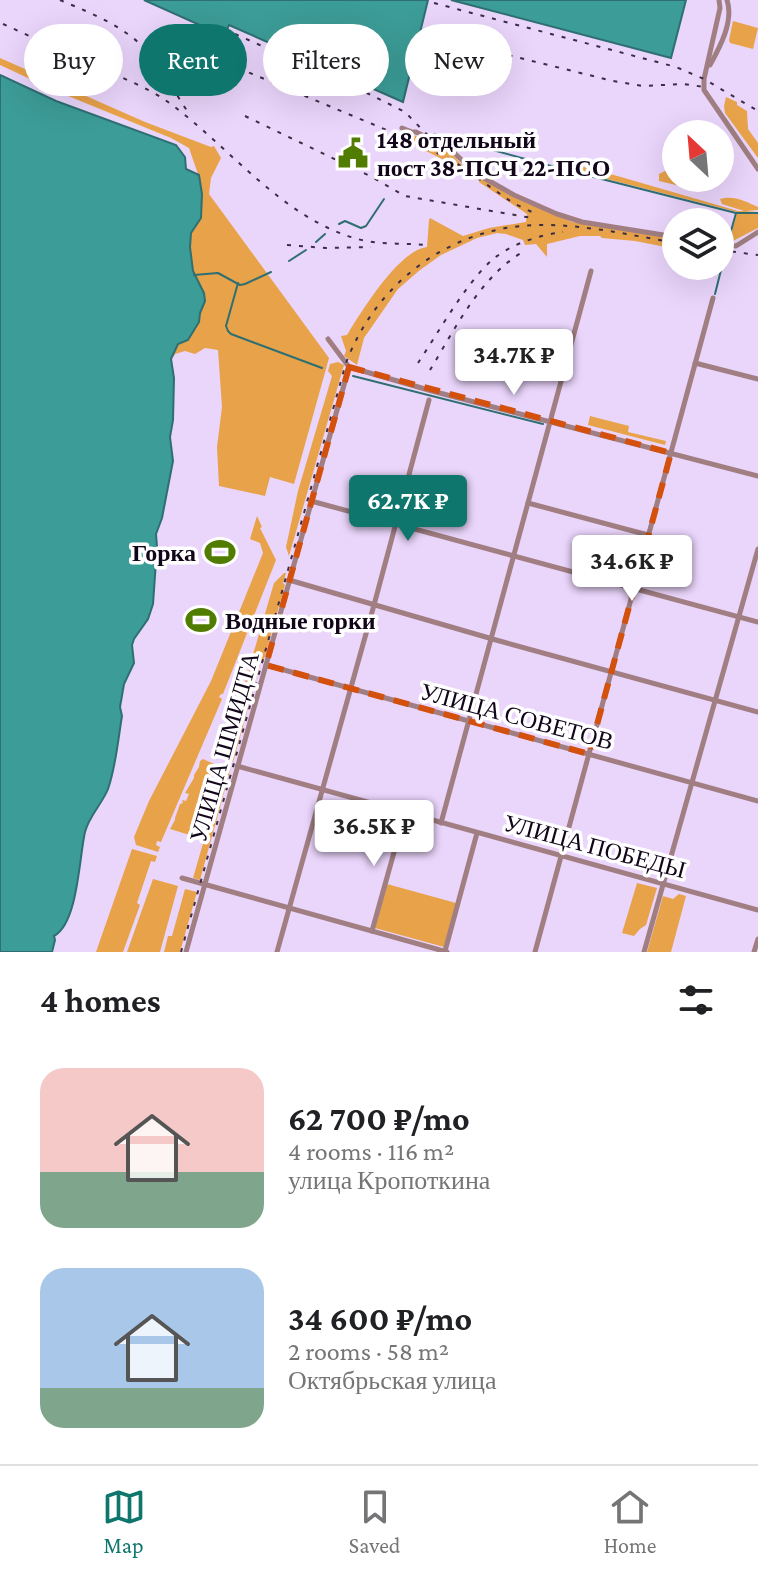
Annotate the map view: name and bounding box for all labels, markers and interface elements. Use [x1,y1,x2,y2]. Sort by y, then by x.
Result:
chip: Buy [24,24,123,96]
chip: Rent [139,24,247,96]
chip: Filters [263,24,389,96]
chip: New [405,24,512,96]
north arrow [662,120,734,192]
map controls [662,120,734,280]
place label: 148 отдельный пост 38-ПСЧ 22-ПСО [377,126,610,181]
public building icon: 148 отдельный пост 38-ПСЧ 22-ПСО [336,136,370,170]
button: layers [662,208,734,280]
pin: 34.7K ₽ [440,329,588,397]
text: 34.7K ₽ [473,340,555,369]
pin: 62.7K ₽ [334,475,482,543]
text: 62.7K ₽ [367,486,449,515]
sports icon: Горка [203,535,237,569]
pin: 34.6K ₽ [558,535,706,603]
place label: Горка [132,539,196,566]
text: 34.6K ₽ [590,546,674,575]
sports icon: Водные горки [184,603,218,637]
place label: Водные горки [225,607,376,634]
street label: УЛИЦА ШМИДТА [184,648,264,845]
street label: УЛИЦА СОВЕТОВ [418,677,616,755]
pin: 36.5K ₽ [300,800,448,868]
street label: УЛИЦА ПОБЕДЫ [501,809,689,883]
text: 36.5K ₽ [333,811,415,840]
icon: filters [674,978,718,1022]
text: 4 homes [40,982,161,1019]
icon: home [104,1100,200,1196]
text: 62 700 ₽/mo [288,1100,470,1137]
text: 4 rooms · 116 m² [288,1137,454,1166]
text: улица Кропоткина [288,1166,490,1195]
icon: home [104,1300,200,1396]
text: 34 600 ₽/mo [288,1300,472,1337]
text: 2 rooms · 58 m² [288,1337,449,1366]
text: Октябрьская улица [288,1366,496,1395]
tab: Map [102,1485,146,1558]
tab: Saved [349,1485,400,1558]
tab: Home [604,1485,656,1558]

